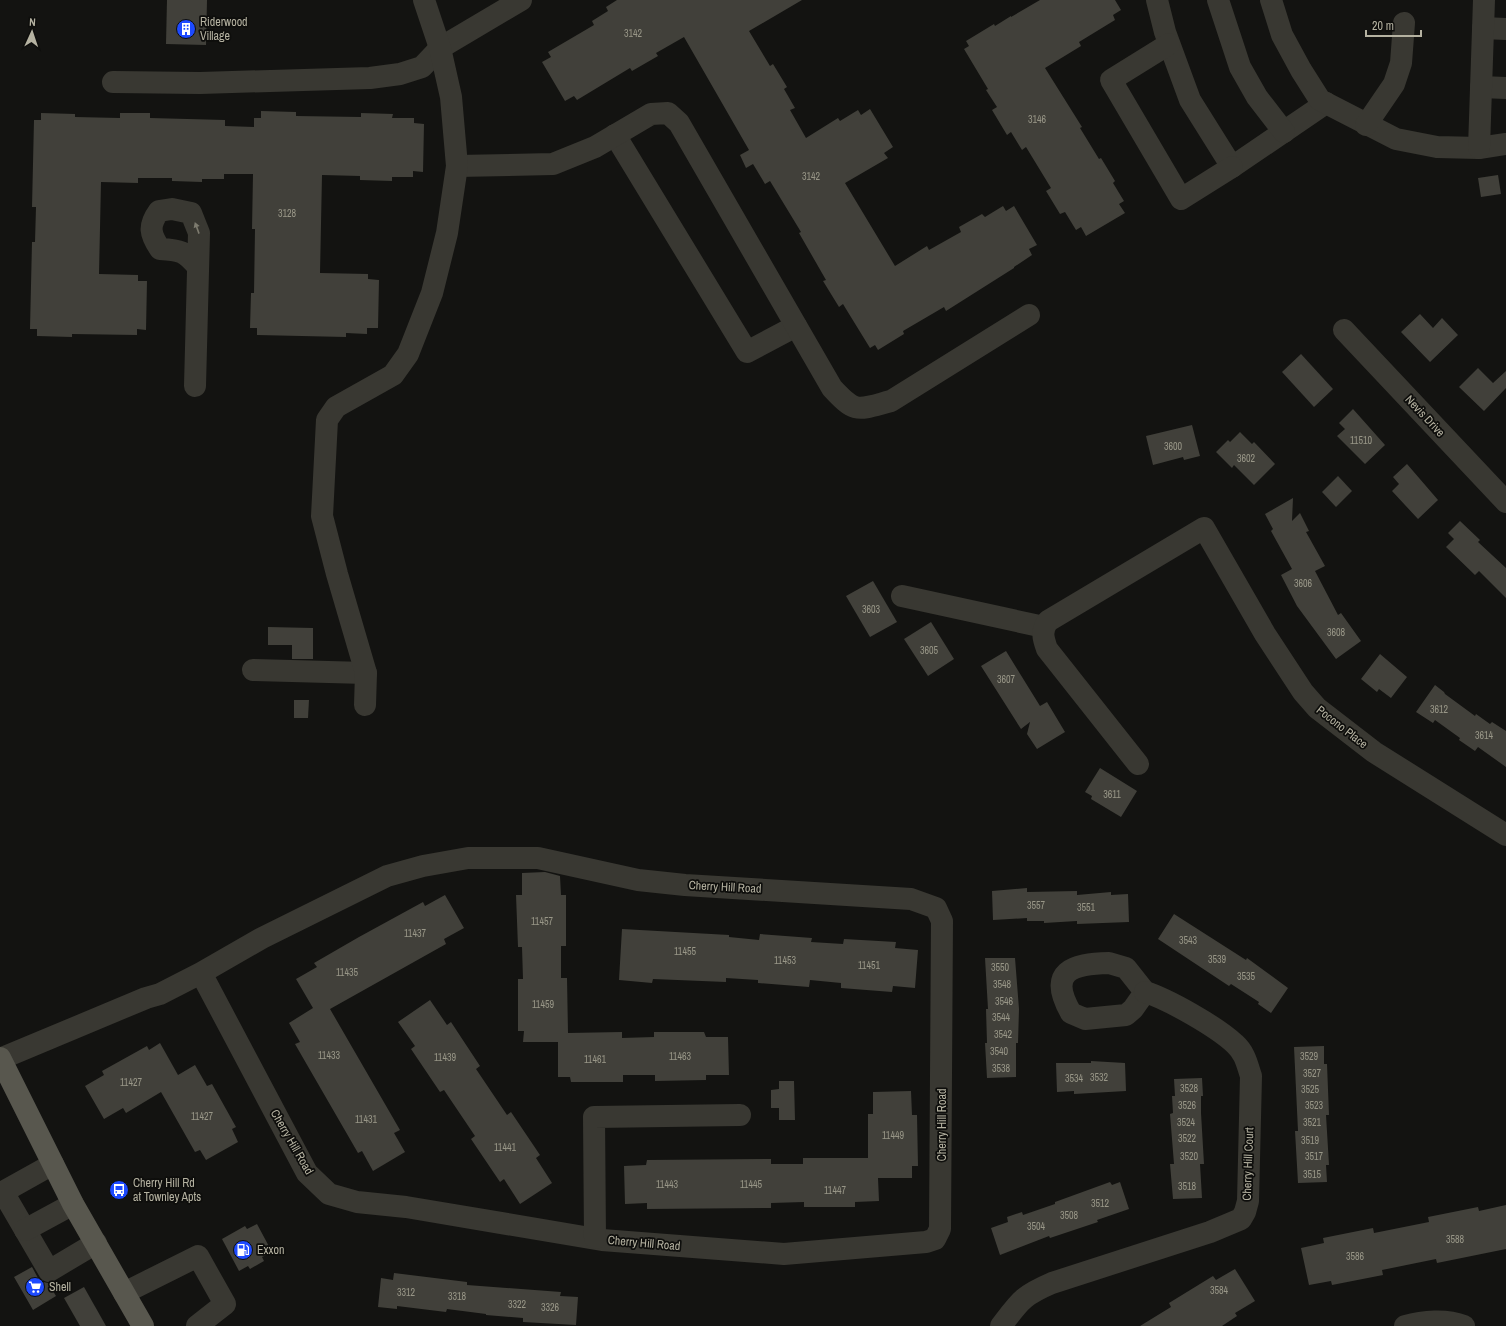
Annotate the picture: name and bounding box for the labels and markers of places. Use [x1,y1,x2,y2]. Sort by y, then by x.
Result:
place label: Riderwood Village [200,14,248,44]
building icon: Riderwood Village [175,18,197,40]
place label: Cherry Hill Rd at Townley Apts [133,1175,201,1205]
bus stop icon: Cherry Hill Rd at Townley Apts [108,1179,130,1201]
fuel station icon: Exxon [232,1239,254,1261]
place label: Exxon [257,1242,284,1258]
supermarket icon: Shell [24,1276,46,1298]
place label: Shell [49,1279,71,1295]

